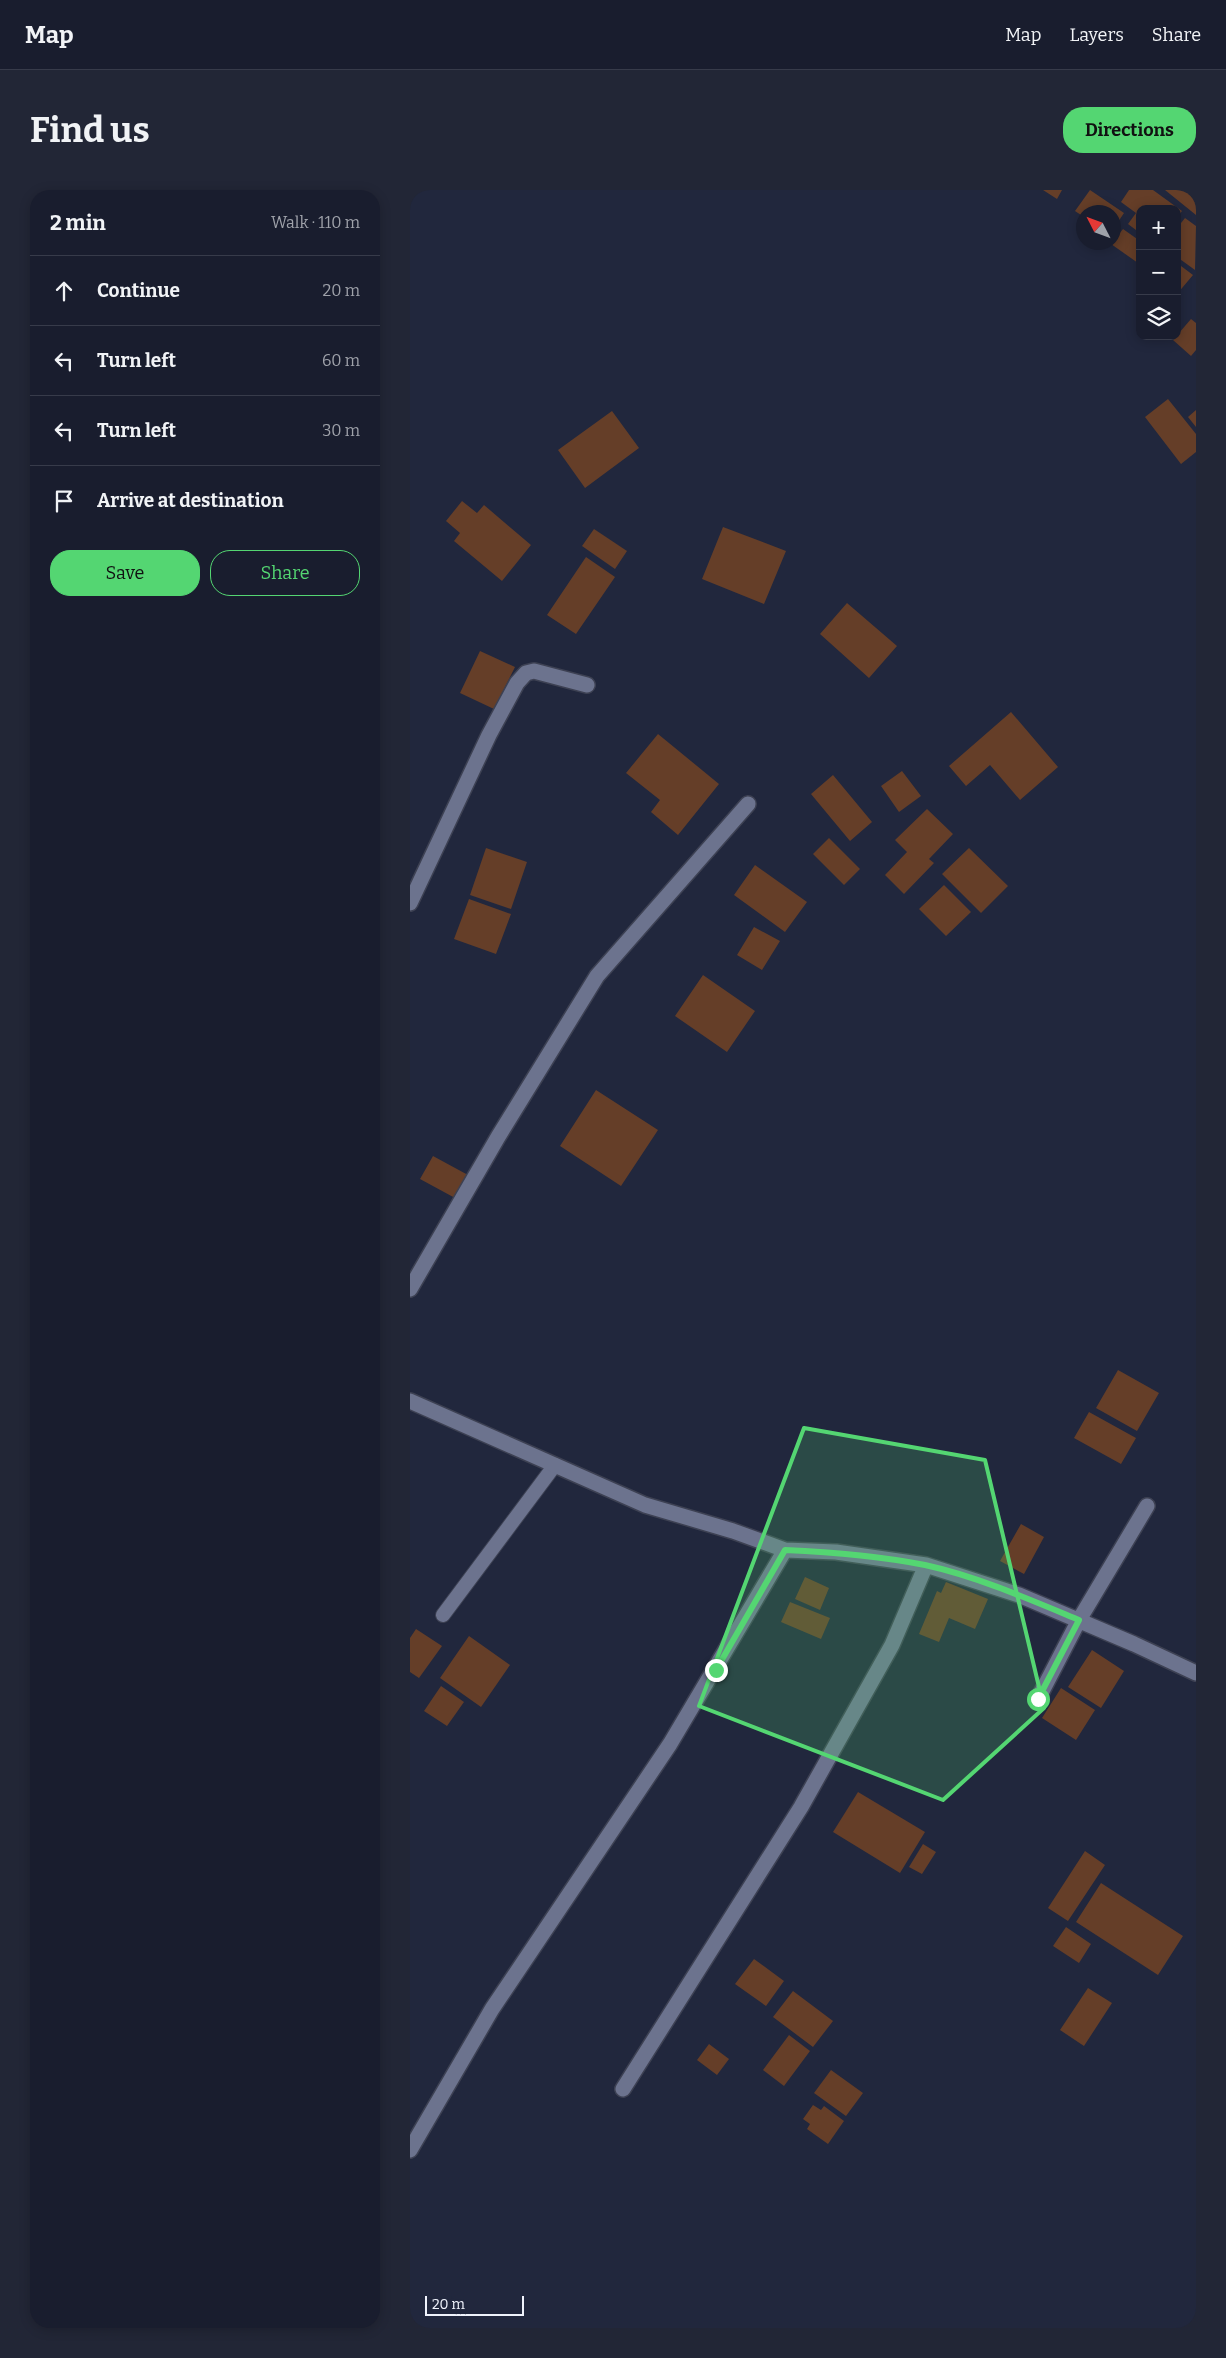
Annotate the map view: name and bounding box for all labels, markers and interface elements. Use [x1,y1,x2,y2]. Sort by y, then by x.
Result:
text: Map [25,21,74,49]
text: Map [1005,24,1041,46]
text: Layers [1069,24,1124,46]
text: Share [1152,24,1201,46]
button: Directions [1063,107,1196,153]
text: Find us [30,109,150,151]
north arrow [1076,205,1121,250]
map controls [1136,205,1181,340]
button: + [1136,205,1181,250]
text: 2 min [50,210,106,236]
text: Walk · 110 m [271,213,360,232]
button: − [1136,250,1181,295]
icon: ahead [50,277,78,305]
text: Continue [97,279,180,302]
text: 20 m [323,281,360,300]
button: layers [1136,295,1181,340]
icon: left [50,347,78,375]
text: Turn left [97,349,176,372]
text: 60 m [322,351,360,370]
icon: left [50,417,78,445]
text: Turn left [97,419,176,442]
text: 30 m [322,421,360,440]
icon: arrive [50,487,78,515]
text: Arrive at destination [97,489,284,512]
button: Save [50,550,200,596]
button: Share [210,550,360,596]
route end [705,1659,728,1682]
route start [1027,1688,1050,1711]
scale bar [425,2293,524,2316]
text: 20 m [432,2296,465,2313]

